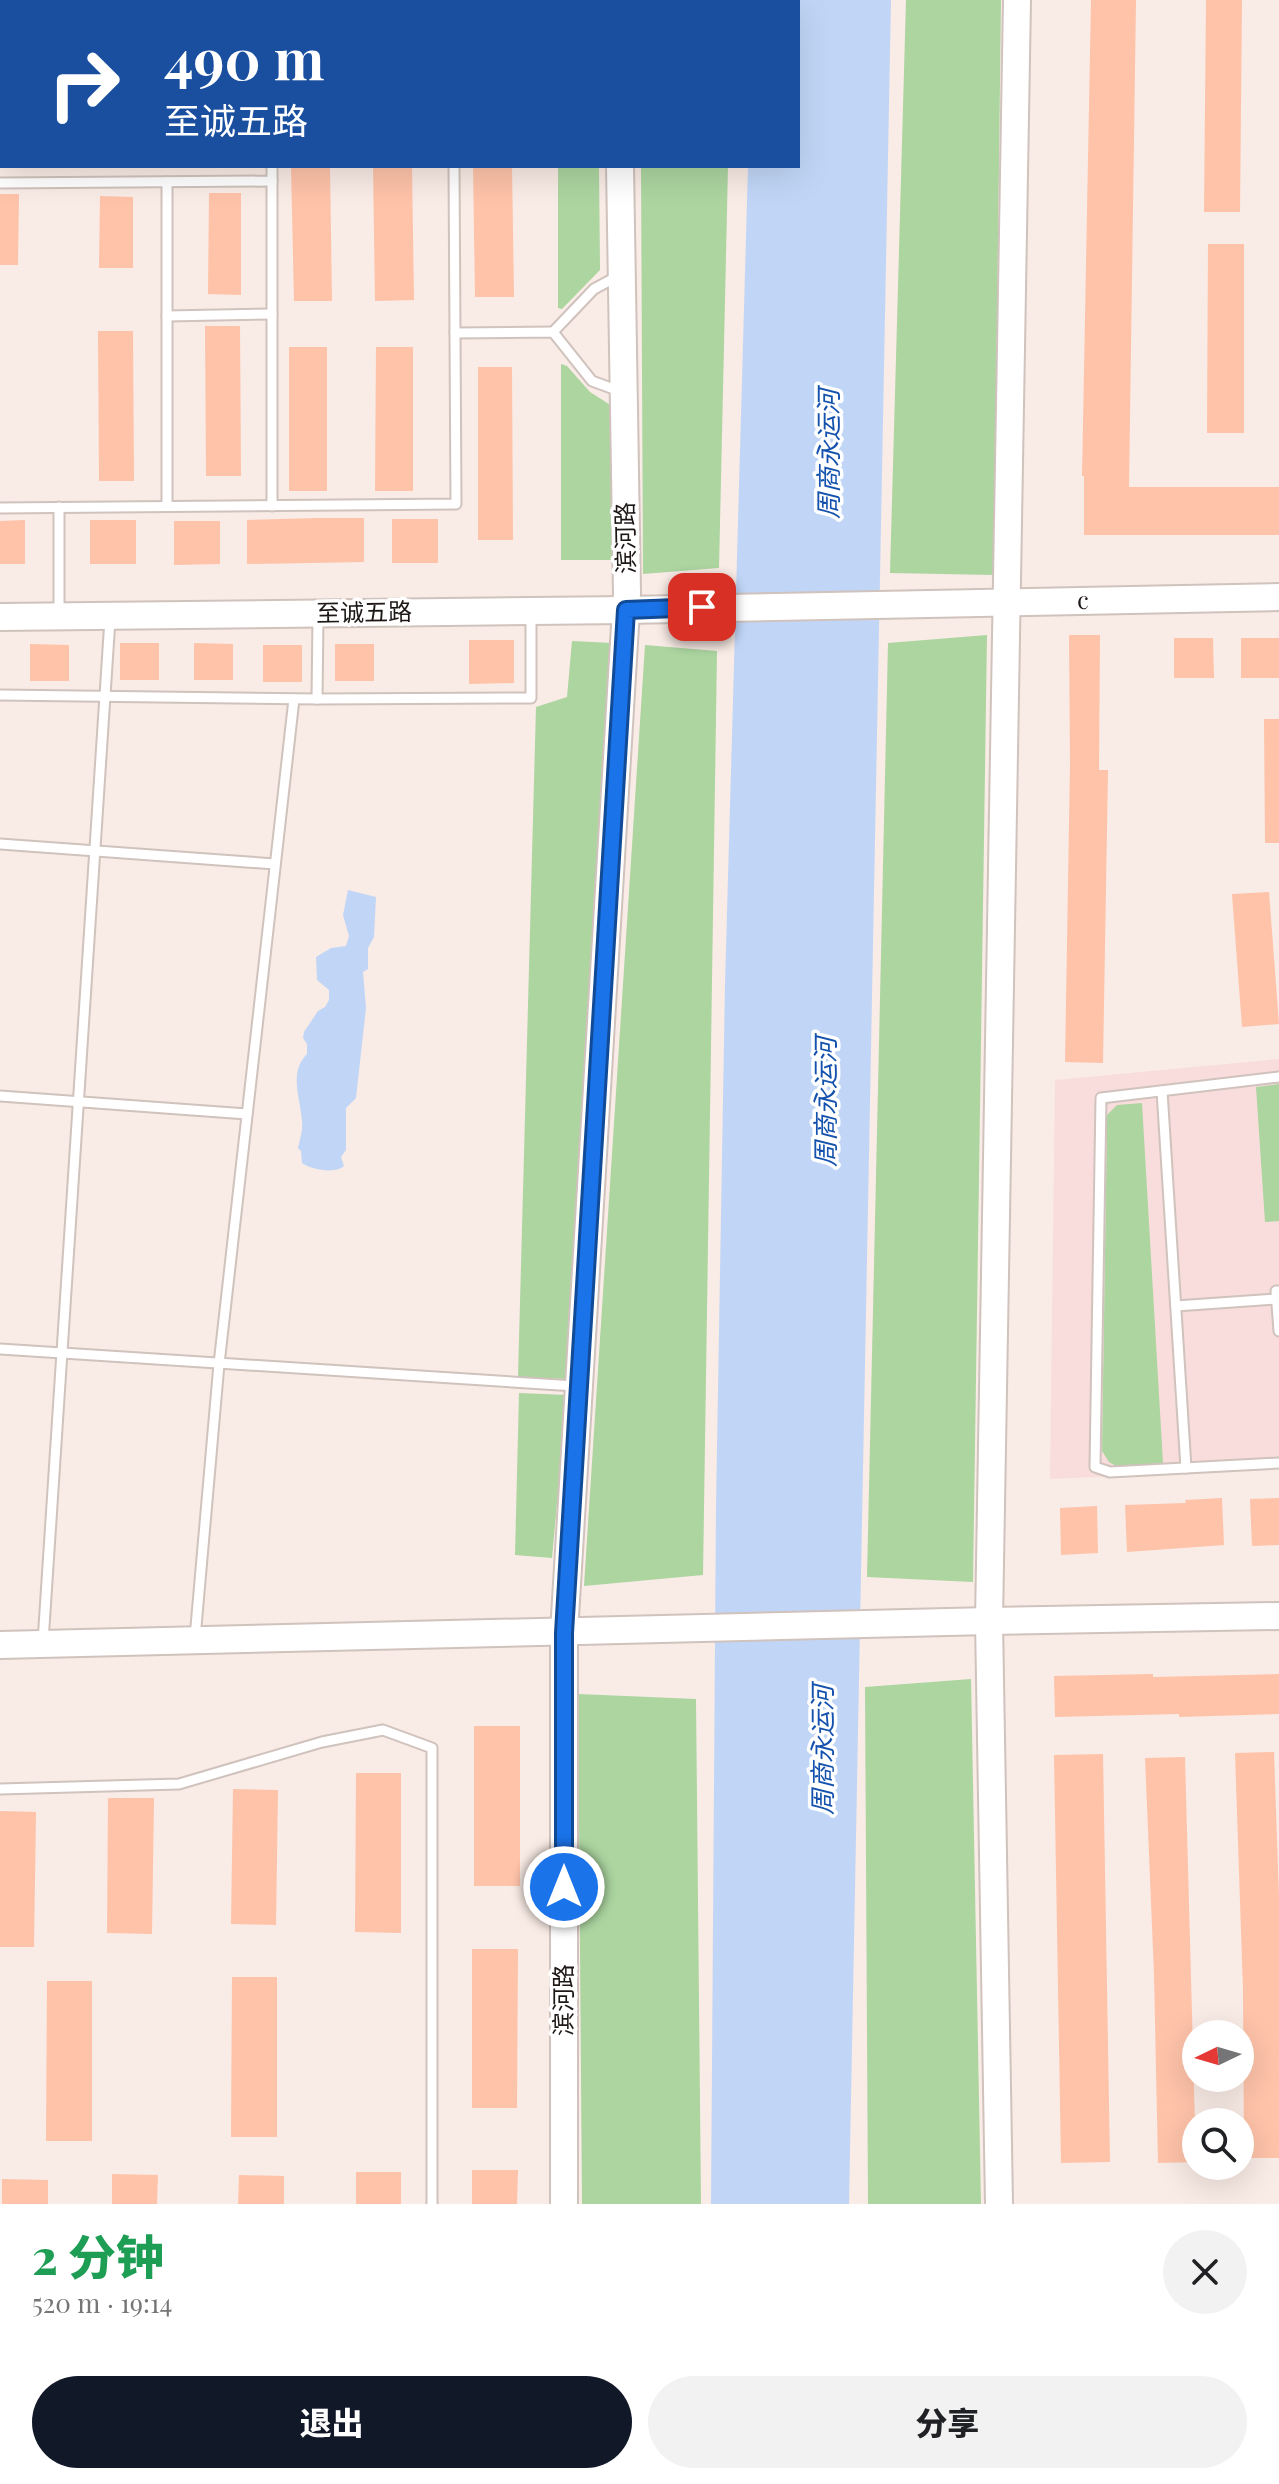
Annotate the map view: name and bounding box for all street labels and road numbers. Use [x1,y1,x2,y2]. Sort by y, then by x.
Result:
street label: 滨河路 [607,502,641,574]
street label: c [1077,583,1089,615]
street label: 至诚五路 [316,594,412,628]
street label: 滨河路 [546,1964,578,2036]

